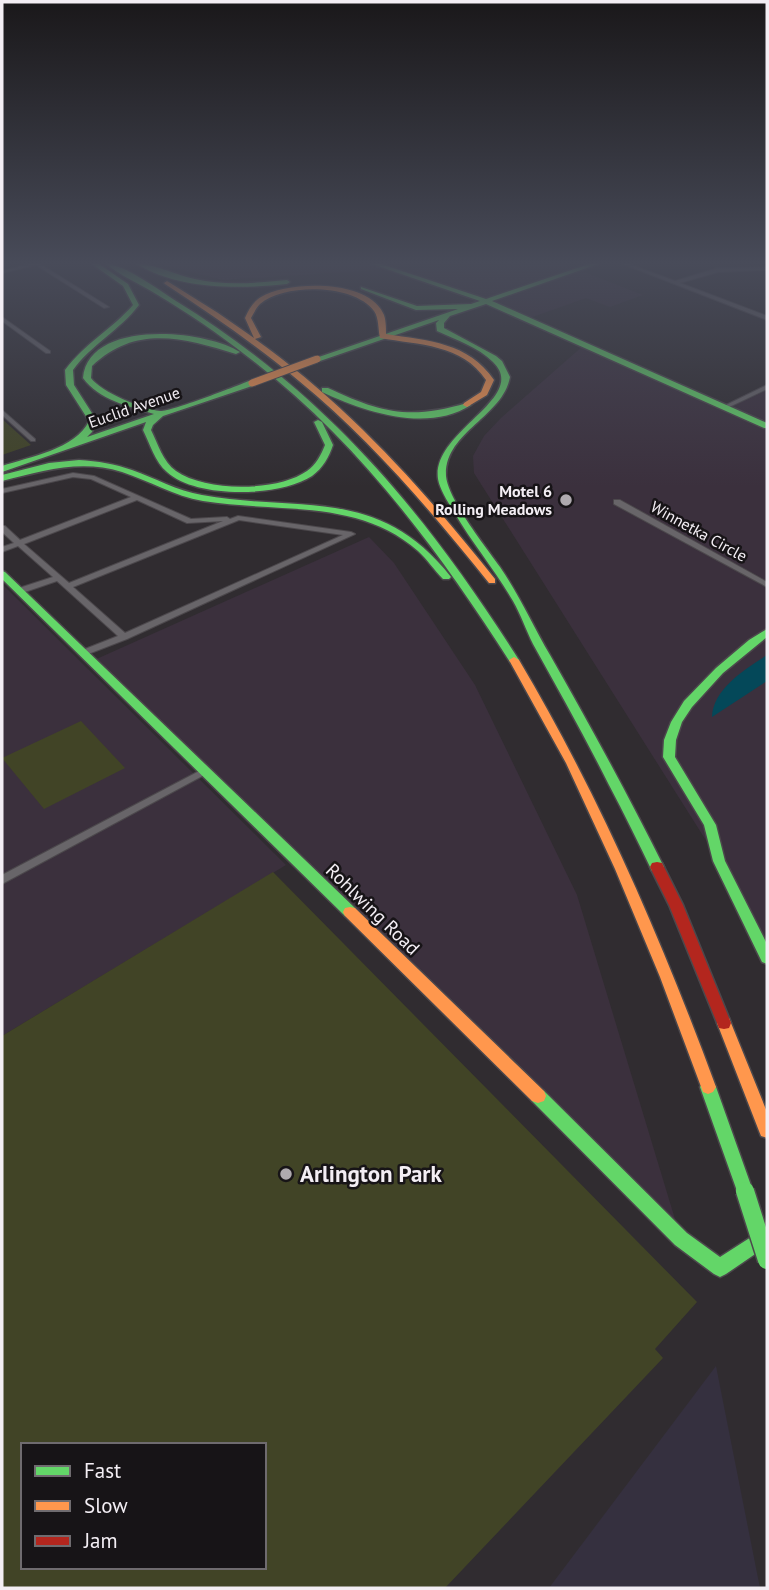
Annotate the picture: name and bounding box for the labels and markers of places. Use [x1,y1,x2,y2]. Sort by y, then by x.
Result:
place label: Motel 6 Rolling Meadows [435,481,552,519]
marker: Motel 6 Rolling Meadows [558,492,574,508]
place label: Arlington Park [300,1159,442,1188]
marker: Arlington Park [278,1166,294,1182]

